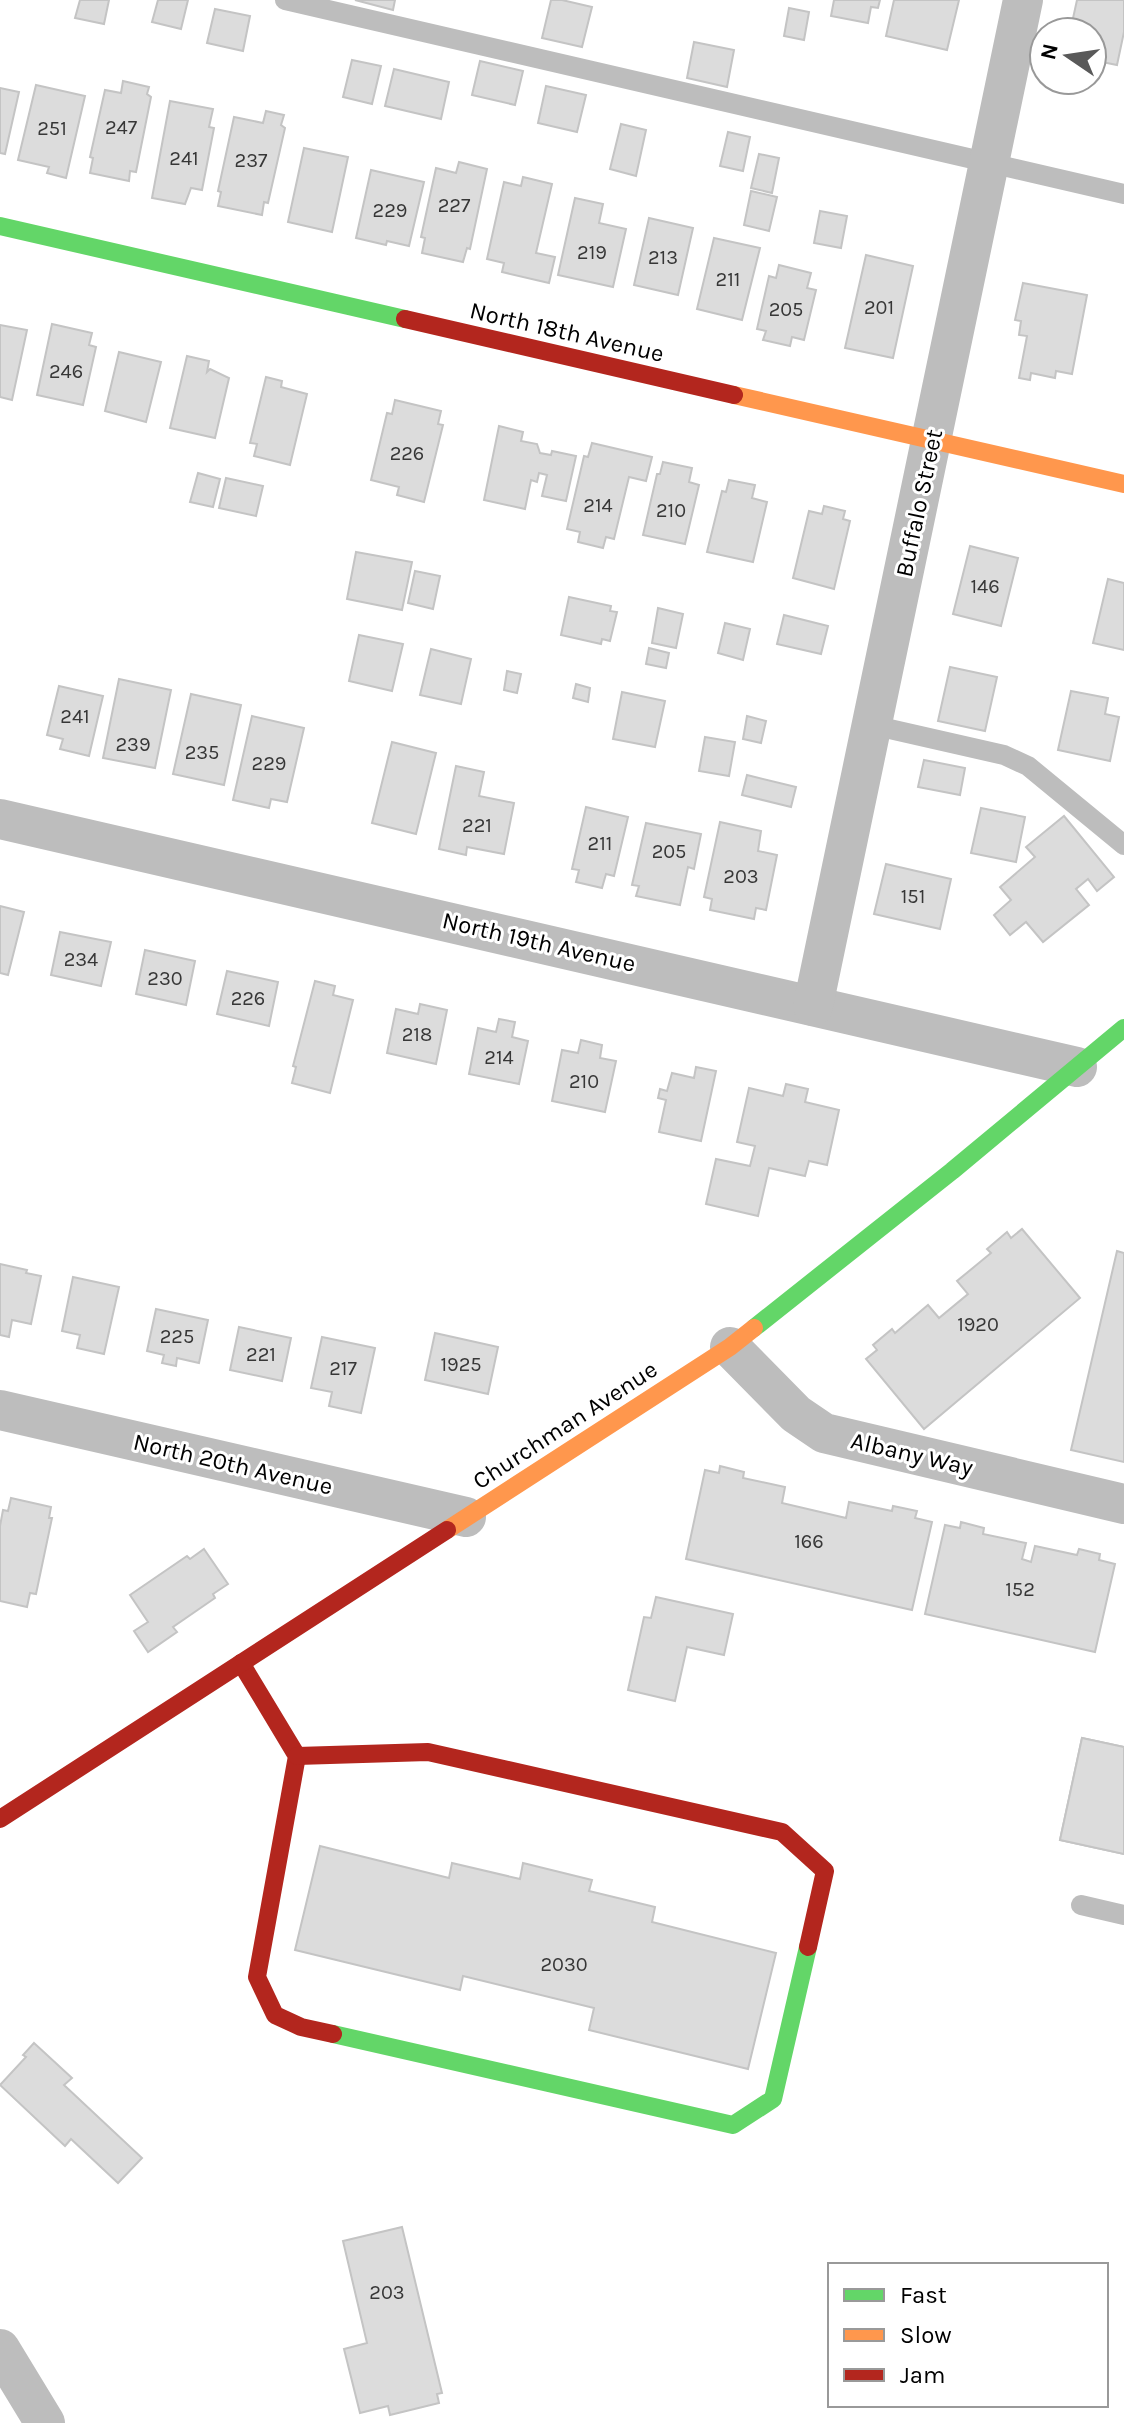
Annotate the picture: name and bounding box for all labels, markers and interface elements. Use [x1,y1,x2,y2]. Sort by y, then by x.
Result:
north arrow [1028,16,1108,96]
text: N [1035,41,1064,62]
house number: 247 [105,116,138,139]
house number: 251 [37,117,67,140]
house number: 241 [169,147,199,170]
house number: 237 [235,149,268,172]
house number: 227 [438,194,471,217]
house number: 229 [373,199,407,222]
house number: 219 [577,241,607,264]
house number: 213 [648,246,678,269]
house number: 211 [716,268,740,291]
street label: North 18th Avenue [467,296,667,368]
house number: 201 [864,296,894,319]
house number: 205 [769,298,803,321]
house number: 246 [49,360,83,383]
street label: Buffalo Street [890,426,948,580]
house number: 226 [390,442,424,465]
house number: 214 [583,494,613,517]
house number: 210 [656,499,686,522]
house number: 146 [970,575,1000,598]
house number: 241 [60,705,90,728]
house number: 239 [116,733,151,756]
house number: 235 [185,741,219,764]
house number: 229 [252,752,286,775]
house number: 221 [462,814,492,837]
house number: 211 [588,832,612,855]
house number: 205 [652,840,686,863]
house number: 203 [723,865,759,888]
house number: 151 [901,885,925,908]
street label: North 19th Avenue [440,906,638,978]
house number: 234 [64,948,98,971]
house number: 230 [147,967,183,990]
house number: 226 [231,987,265,1010]
house number: 218 [402,1023,432,1046]
house number: 214 [484,1046,514,1069]
house number: 210 [569,1070,599,1093]
house number: 1920 [957,1313,999,1336]
house number: 225 [160,1325,194,1348]
house number: 221 [246,1343,276,1366]
house number: 1925 [440,1353,482,1376]
street label: Churchman Avenue [468,1355,662,1495]
house number: 217 [329,1357,357,1380]
street label: Albany Way [848,1426,976,1482]
street label: North 20th Avenue [131,1427,335,1501]
house number: 166 [794,1530,824,1553]
house number: 152 [1005,1578,1035,1601]
house number: 2030 [540,1953,588,1976]
legend [828,2263,1108,2407]
house number: 203 [369,2281,405,2304]
text: Fast [900,2281,947,2309]
text: Slow [900,2321,952,2349]
text: Jam [900,2361,945,2389]

